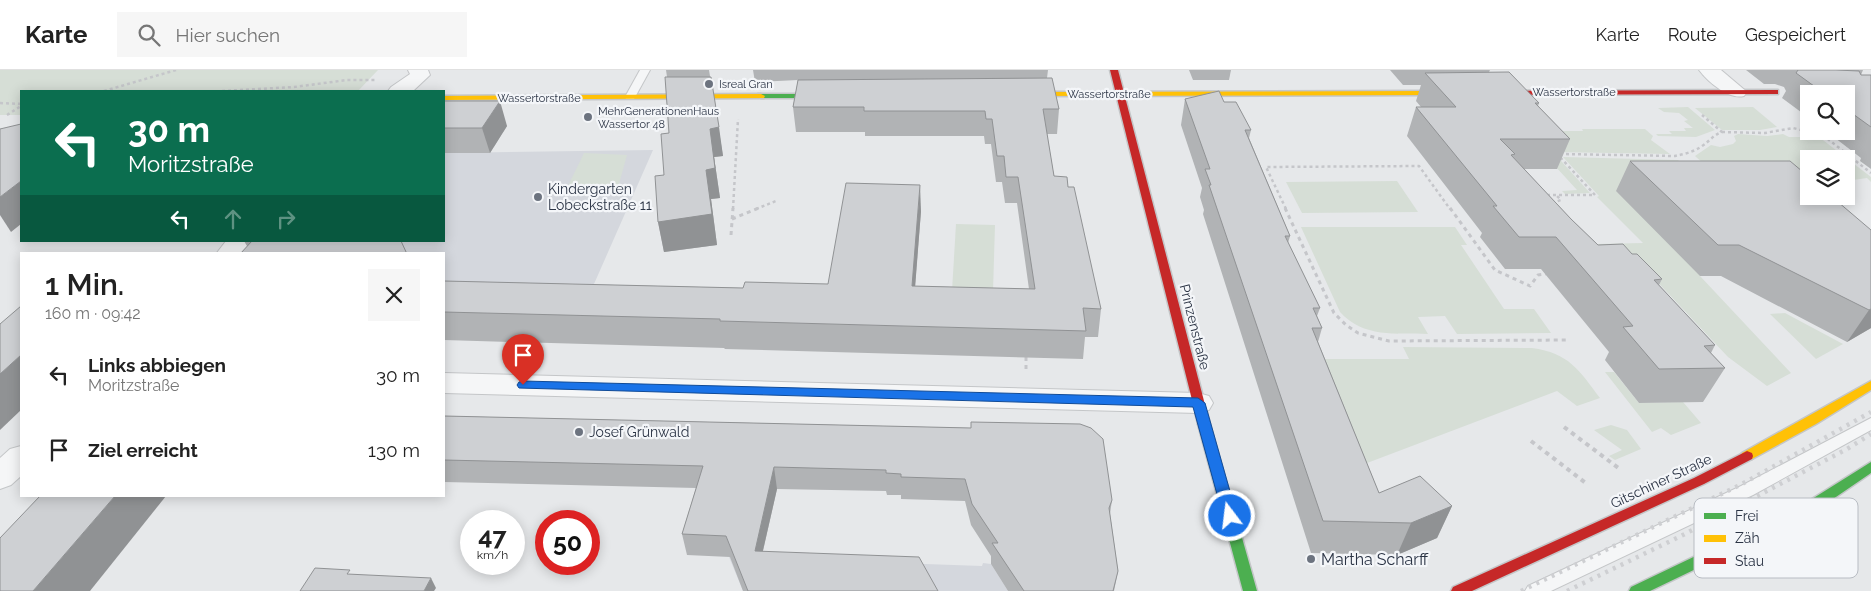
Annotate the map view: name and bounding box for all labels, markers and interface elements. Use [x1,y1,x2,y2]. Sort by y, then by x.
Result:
search box [117,12,467,57]
text: Karte [25,20,87,49]
icon: search [135,21,163,49]
text: Hier suchen [175,24,280,46]
text: Karte [1596,24,1640,45]
text: Route [1668,24,1717,45]
text: Gespeichert [1745,24,1846,45]
marker: Isreal Gran [703,78,715,90]
place label: Isreal Gran [719,78,773,91]
map controls [1800,85,1855,205]
button: search [1800,85,1855,140]
street label: Wassertorstraße [1532,86,1616,99]
street label: Wassertorstraße [1067,88,1151,101]
street label: Wassertorstraße [497,92,581,105]
place label: MehrGenerationenHaus Wassertor 48 [598,105,719,131]
text: 30 m [128,109,210,150]
icon: left [45,110,110,175]
marker: MehrGenerationenHaus Wassertor 48 [582,111,594,123]
button: layers [1800,150,1855,205]
text: Moritzstraße [128,151,254,177]
place label: Kindergarten Lobeckstraße 11 [548,181,652,213]
marker: Kindergarten Lobeckstraße 11 [532,191,544,203]
icon: left [166,205,194,233]
icon: ahead [219,205,247,233]
icon: right [272,205,300,233]
text: 1 Min. [45,267,124,302]
button: close [368,269,420,321]
street label: Prinzenstraße [1177,282,1213,372]
text: 160 m · 09:42 [45,304,141,323]
pin [502,334,544,385]
icon: arrive [509,341,537,369]
text: Links abbiegen [88,354,226,376]
icon: left [45,361,73,389]
text: 30 m [376,364,420,386]
text: Moritzstraße [88,376,179,395]
place label: Josef Grünwald [589,424,689,440]
marker: Josef Grünwald [573,426,585,438]
icon: arrive [45,436,73,464]
text: Ziel erreicht [88,439,198,461]
text: 130 m [368,439,420,461]
street label: Gitschiner Straße [1608,451,1714,511]
position arrow [1203,489,1255,541]
legend [1694,498,1858,578]
text: Frei [1735,508,1759,524]
speed limit sign: 50 [535,510,600,575]
text: 47 [478,521,507,551]
text: Zäh [1735,530,1760,546]
text: km/h [477,548,508,562]
place label: Martha Scharff [1321,550,1429,569]
marker: Martha Scharff [1305,553,1317,565]
text: Stau [1735,553,1764,569]

